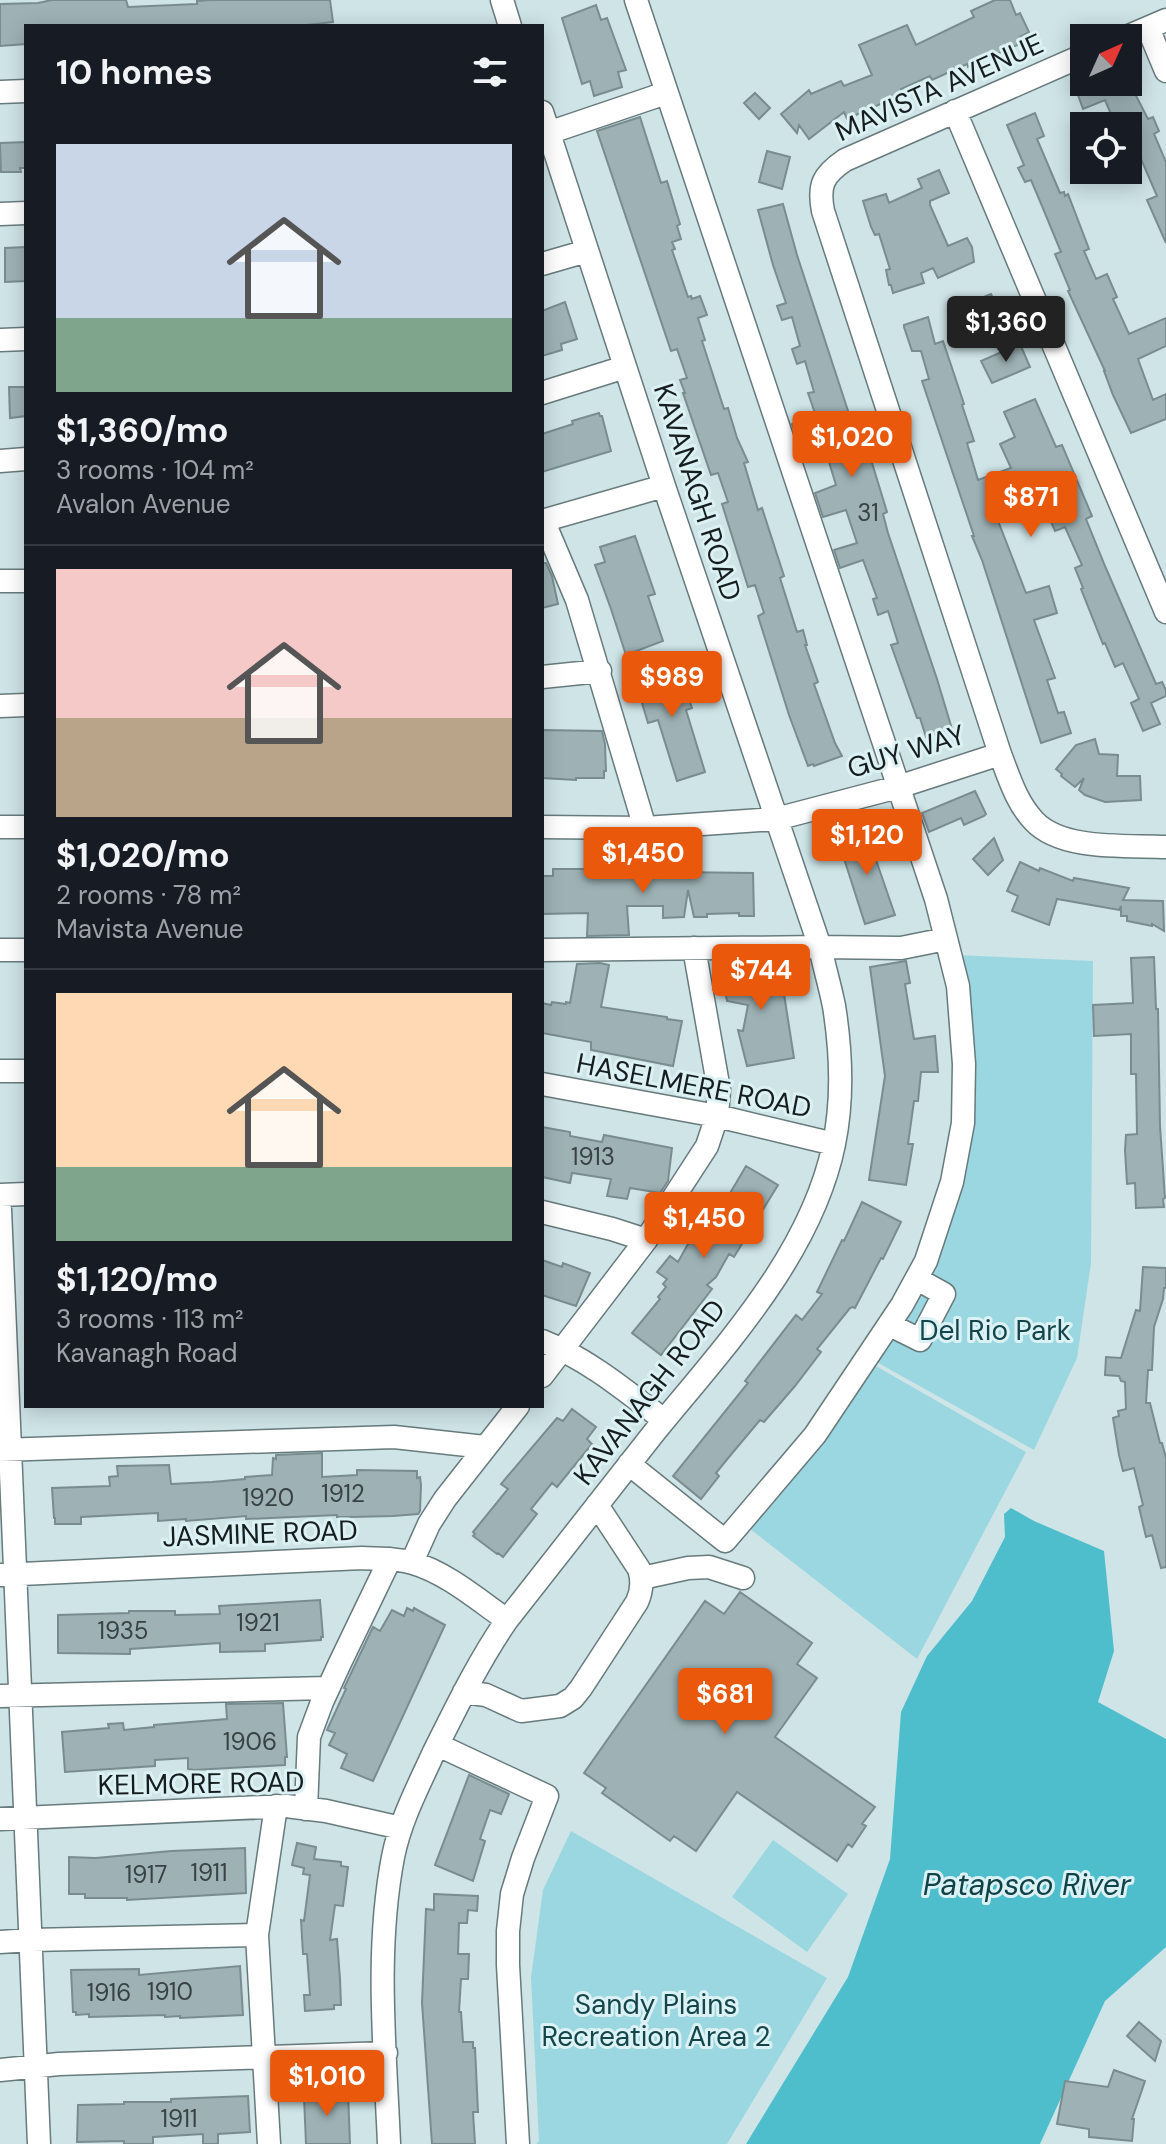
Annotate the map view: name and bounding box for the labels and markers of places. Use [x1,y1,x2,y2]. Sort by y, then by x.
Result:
pin: $1,360 [941,296,1071,364]
pin: $1,020 [787,411,917,479]
pin: $871 [984,471,1078,539]
pin: $989 [625,651,719,719]
pin: $1,120 [802,809,932,877]
pin: $1,450 [578,827,708,895]
pin: $744 [714,944,808,1012]
pin: $1,450 [639,1192,769,1260]
pin: $681 [678,1668,772,1736]
pin: $1,010 [262,2050,392,2118]

